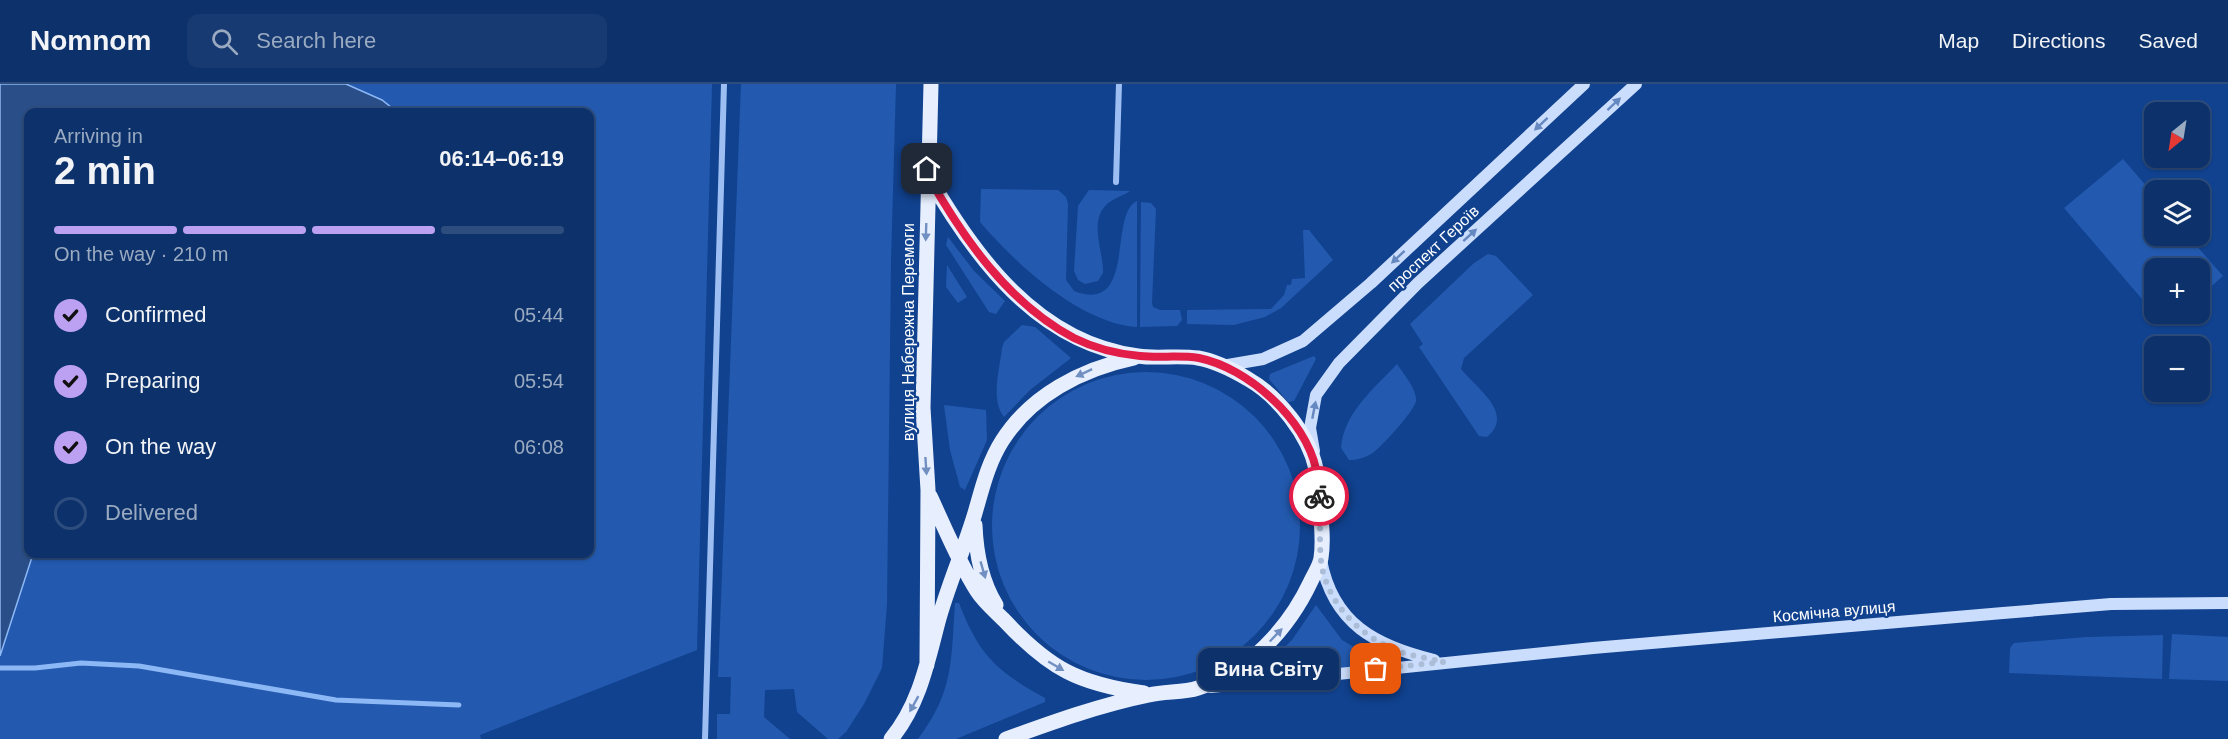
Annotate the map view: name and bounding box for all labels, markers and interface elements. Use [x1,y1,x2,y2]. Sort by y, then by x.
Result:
search box [187,14,607,68]
text: Nomnom [30,25,151,56]
icon: search [208,25,241,58]
text: Search here [256,28,376,53]
text: Map [1938,29,1979,52]
text: Directions [2012,29,2105,52]
text: Saved [2138,29,2198,52]
one-way arrow [1607,97,1622,111]
north arrow [2144,102,2210,168]
map controls [2144,102,2210,402]
one-way arrow [1534,117,1549,130]
text: Arriving in [54,125,143,147]
pin [901,143,952,194]
text: 06:14–06:19 [439,146,564,171]
text: 2 min [54,149,156,192]
icon: home [910,152,943,185]
button: layers [2144,180,2210,246]
street label: проспект Героїв [1384,202,1482,295]
street label: вулиця Набережна Перемоги [900,223,917,441]
one-way arrow [921,223,930,242]
one-way arrow [1463,229,1477,243]
text: On the way · 210 m [54,243,229,265]
one-way arrow [1391,250,1406,264]
button: + [2144,258,2210,324]
icon: check [54,299,87,332]
text: Confirmed [105,302,206,327]
text: 05:44 [514,304,564,326]
button: − [2144,336,2210,402]
icon: check [54,365,87,398]
text: Preparing [105,368,200,393]
one-way arrow [1075,368,1092,377]
text: 05:54 [514,370,564,392]
one-way arrow [1310,400,1319,419]
icon: check [54,431,87,464]
text: On the way [105,434,216,459]
text: 06:08 [514,436,564,458]
one-way arrow [921,457,931,476]
courier [1289,466,1349,526]
icon: bike [1303,480,1336,513]
text: Delivered [105,500,198,525]
one-way arrow [978,561,988,580]
street label: Космічна вулиця [1772,598,1896,625]
one-way arrow [1268,629,1282,643]
pin [1350,643,1401,694]
callout: Вина Світу [1199,648,1340,690]
icon: bag [1359,652,1392,685]
text: Вина Світу [1214,658,1323,680]
one-way arrow [1048,660,1064,671]
one-way arrow [908,696,919,712]

